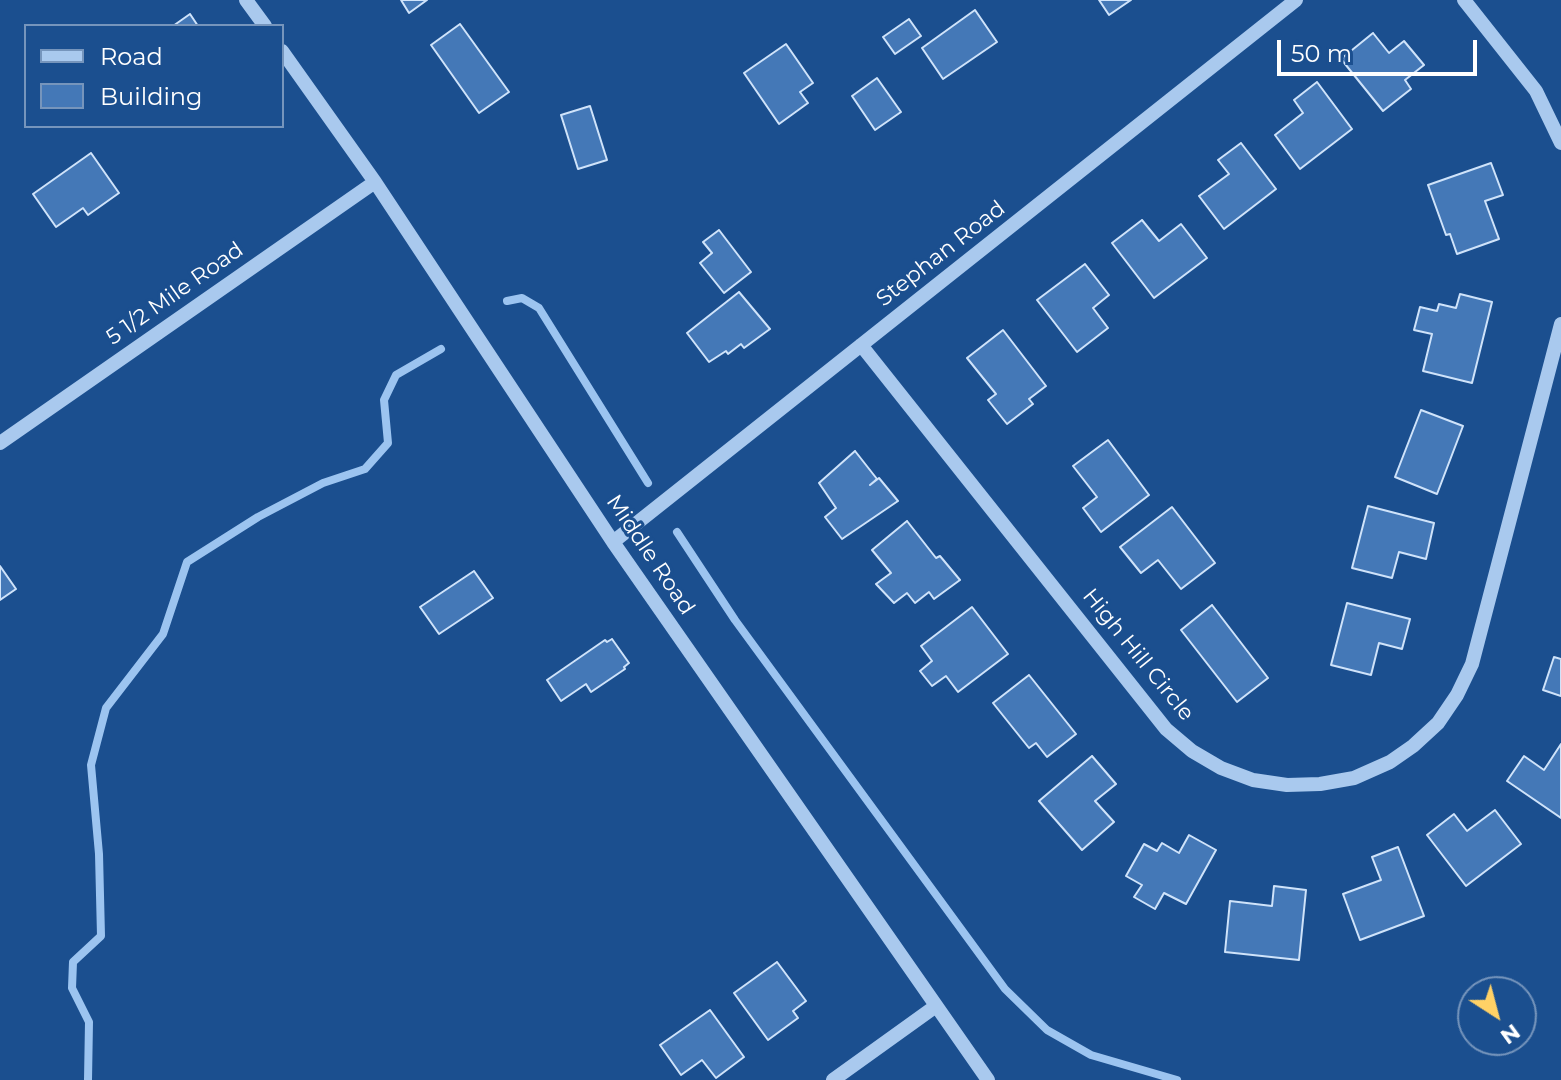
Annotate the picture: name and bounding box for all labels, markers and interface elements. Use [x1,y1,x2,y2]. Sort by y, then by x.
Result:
legend [24,24,284,128]
scale bar [1281,24,1481,74]
text: 50 m [1291,39,1352,68]
text: Road [100,42,163,71]
text: Building [100,82,203,111]
street label: Stephan Road [871,195,1011,313]
street label: 5 1/2 Mile Road [101,237,249,351]
street label: Middle Road [600,490,700,620]
street label: High Hill Circle [1077,584,1199,726]
north arrow [1457,976,1537,1056]
text: N [1495,1018,1525,1050]

